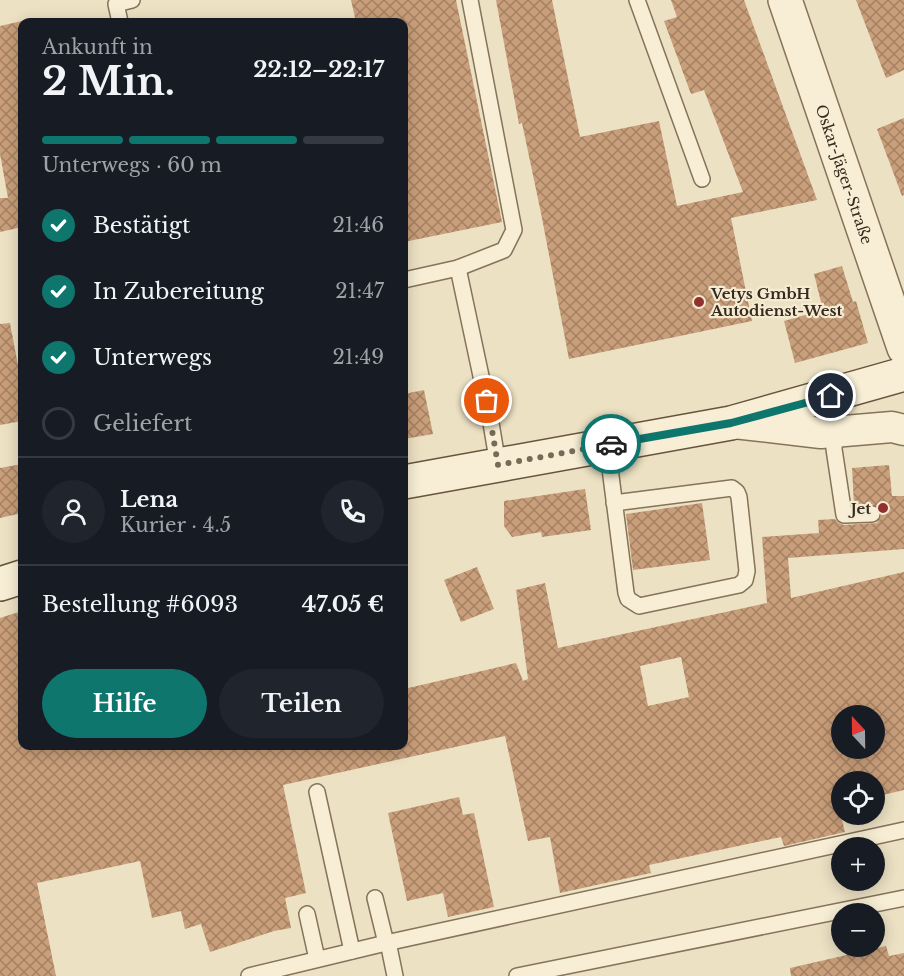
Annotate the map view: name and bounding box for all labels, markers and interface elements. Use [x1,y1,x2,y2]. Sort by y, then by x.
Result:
text: Ankunft in [42,35,153,59]
text: 22:12–22:17 [253,56,384,83]
text: 2 Min. [42,57,175,106]
street label: Oskar-Jäger-Straße [812,102,877,247]
text: Unterwegs · 60 m [42,153,222,177]
icon: check [42,209,75,242]
text: Bestätigt [93,212,190,239]
text: 21:46 [333,213,384,237]
icon: check [42,275,75,308]
text: In Zubereitung [93,278,264,305]
text: 21:47 [335,279,384,303]
place label: Vetys GmbH Autodienst-West [710,284,842,320]
marker: Vetys GmbH Autodienst-West [692,295,706,309]
icon: check [42,341,75,374]
text: Unterwegs [93,344,212,371]
text: 21:49 [333,345,384,369]
pin [805,370,856,421]
pin [461,375,512,426]
icon: home [814,379,847,412]
icon: bag [470,384,503,417]
text: Geliefert [93,410,192,437]
courier [581,414,641,474]
icon: car [595,428,628,461]
button: person [42,480,105,543]
button: phone [321,480,384,543]
text: Lena [120,486,178,513]
place label: Jet [848,499,871,518]
marker: Jet [876,501,890,515]
text: Kurier · 4.5 [120,513,231,537]
text: Bestellung #6093 [42,591,238,618]
text: 47.05 € [302,591,384,618]
button: Hilfe [42,669,207,738]
button: Teilen [219,669,384,738]
north arrow [831,705,885,759]
map controls [831,705,885,957]
button: locate [831,771,885,825]
button: + [831,837,885,891]
button: − [831,903,885,957]

